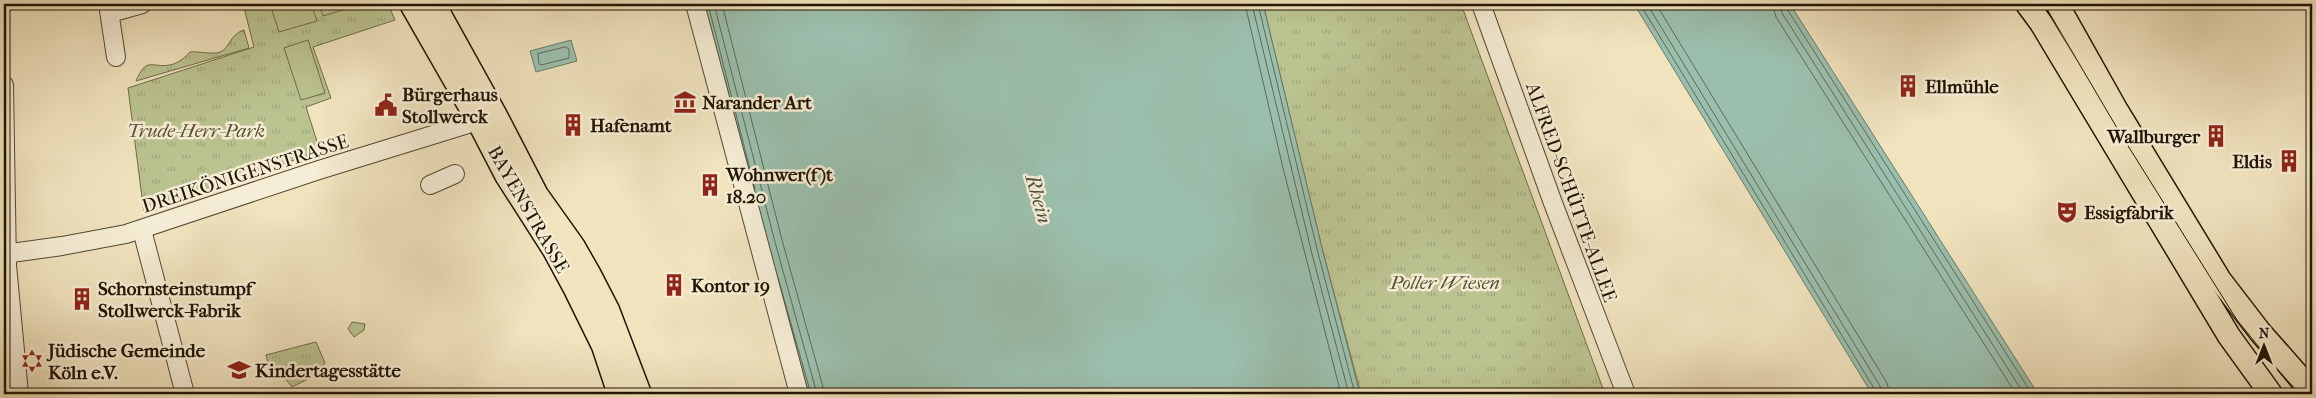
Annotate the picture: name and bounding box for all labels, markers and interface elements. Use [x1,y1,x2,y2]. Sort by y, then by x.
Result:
building icon: Ellmühle [1895,73,1921,99]
place label: Ellmühle [1925,76,1999,98]
street label: ALFRED-SCHÜTTE-ALLEE [1521,79,1621,305]
place label: Bürgerhaus Stollwerck [402,84,498,128]
museum icon: Narander Art [672,89,698,115]
public building icon: Bürgerhaus Stollwerck [373,92,399,118]
place label: Narander Art [702,92,812,114]
building icon: Hafenamt [560,112,586,138]
place label: Hafenamt [590,115,672,137]
park label: Trude-Herr-Park [127,120,265,142]
building icon: Wallburger [2203,123,2229,149]
place label: Wallburger [2106,126,2201,148]
street label: DREIKÖNIGENSTRASSE [139,130,352,218]
street label: BAYENSTRASSE [483,142,574,277]
building icon: Eldis [2276,148,2302,174]
place label: Eldis [2232,151,2272,173]
place label: Wohnwer(f)t 18.20 [725,164,833,208]
water label: Rhein [1020,170,1056,226]
building icon: Wohnwer(f)t 18.20 [697,172,723,198]
theatre icon: Essigfabrik [2054,199,2080,225]
place label: Essigfabrik [2084,202,2175,224]
building icon: Kontor 19 [661,272,687,298]
park label: Poller Wiesen [1389,272,1500,294]
place label: Kontor 19 [691,275,770,297]
place label: Schornsteinstumpf Stollwerck-Fabrik [98,278,257,322]
building icon: Schornsteinstumpf Stollwerck-Fabrik [69,286,95,312]
north arrow [2238,320,2288,370]
text: N [2259,325,2270,342]
place label: Jüdische Gemeinde Köln e.V. [46,340,206,384]
synagogue icon: Jüdische Gemeinde Köln e.V. [19,348,45,374]
school or university icon: Kindertagesstätte [226,357,252,383]
place label: Kindertagesstätte [255,360,402,382]

